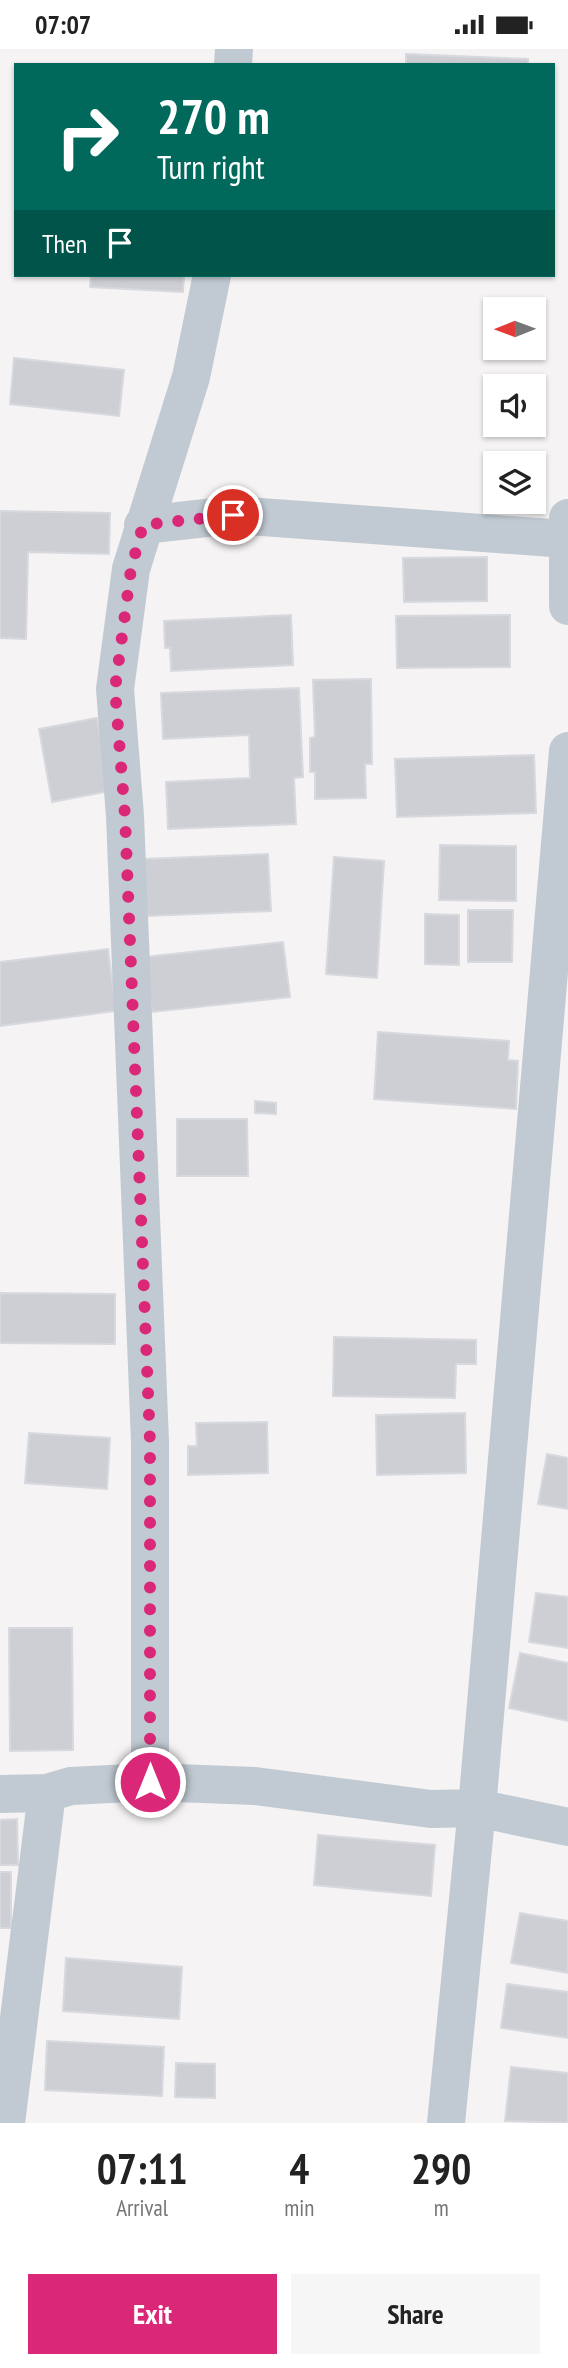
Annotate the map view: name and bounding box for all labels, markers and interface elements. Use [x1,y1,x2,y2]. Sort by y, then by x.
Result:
text: 07:07 [35,8,91,41]
text: 270 m [157,84,270,148]
icon: right [42,91,133,182]
text: Turn right [157,146,265,188]
icon: arrive [101,224,139,262]
text: Then [42,227,87,260]
north arrow [483,297,546,361]
map controls [483,297,546,514]
button: sound [483,374,546,437]
button: layers [483,451,546,514]
pin [203,485,263,545]
icon: arrive [214,496,252,534]
position arrow [113,1745,187,1819]
text: 07:11 [97,2141,188,2196]
text: 4 [289,2141,309,2196]
text: 290 [411,2141,471,2196]
text: Arrival [116,2193,168,2222]
text: min [284,2193,314,2222]
text: m [434,2193,449,2222]
button: Exit [28,2274,277,2354]
button: Share [291,2274,540,2354]

